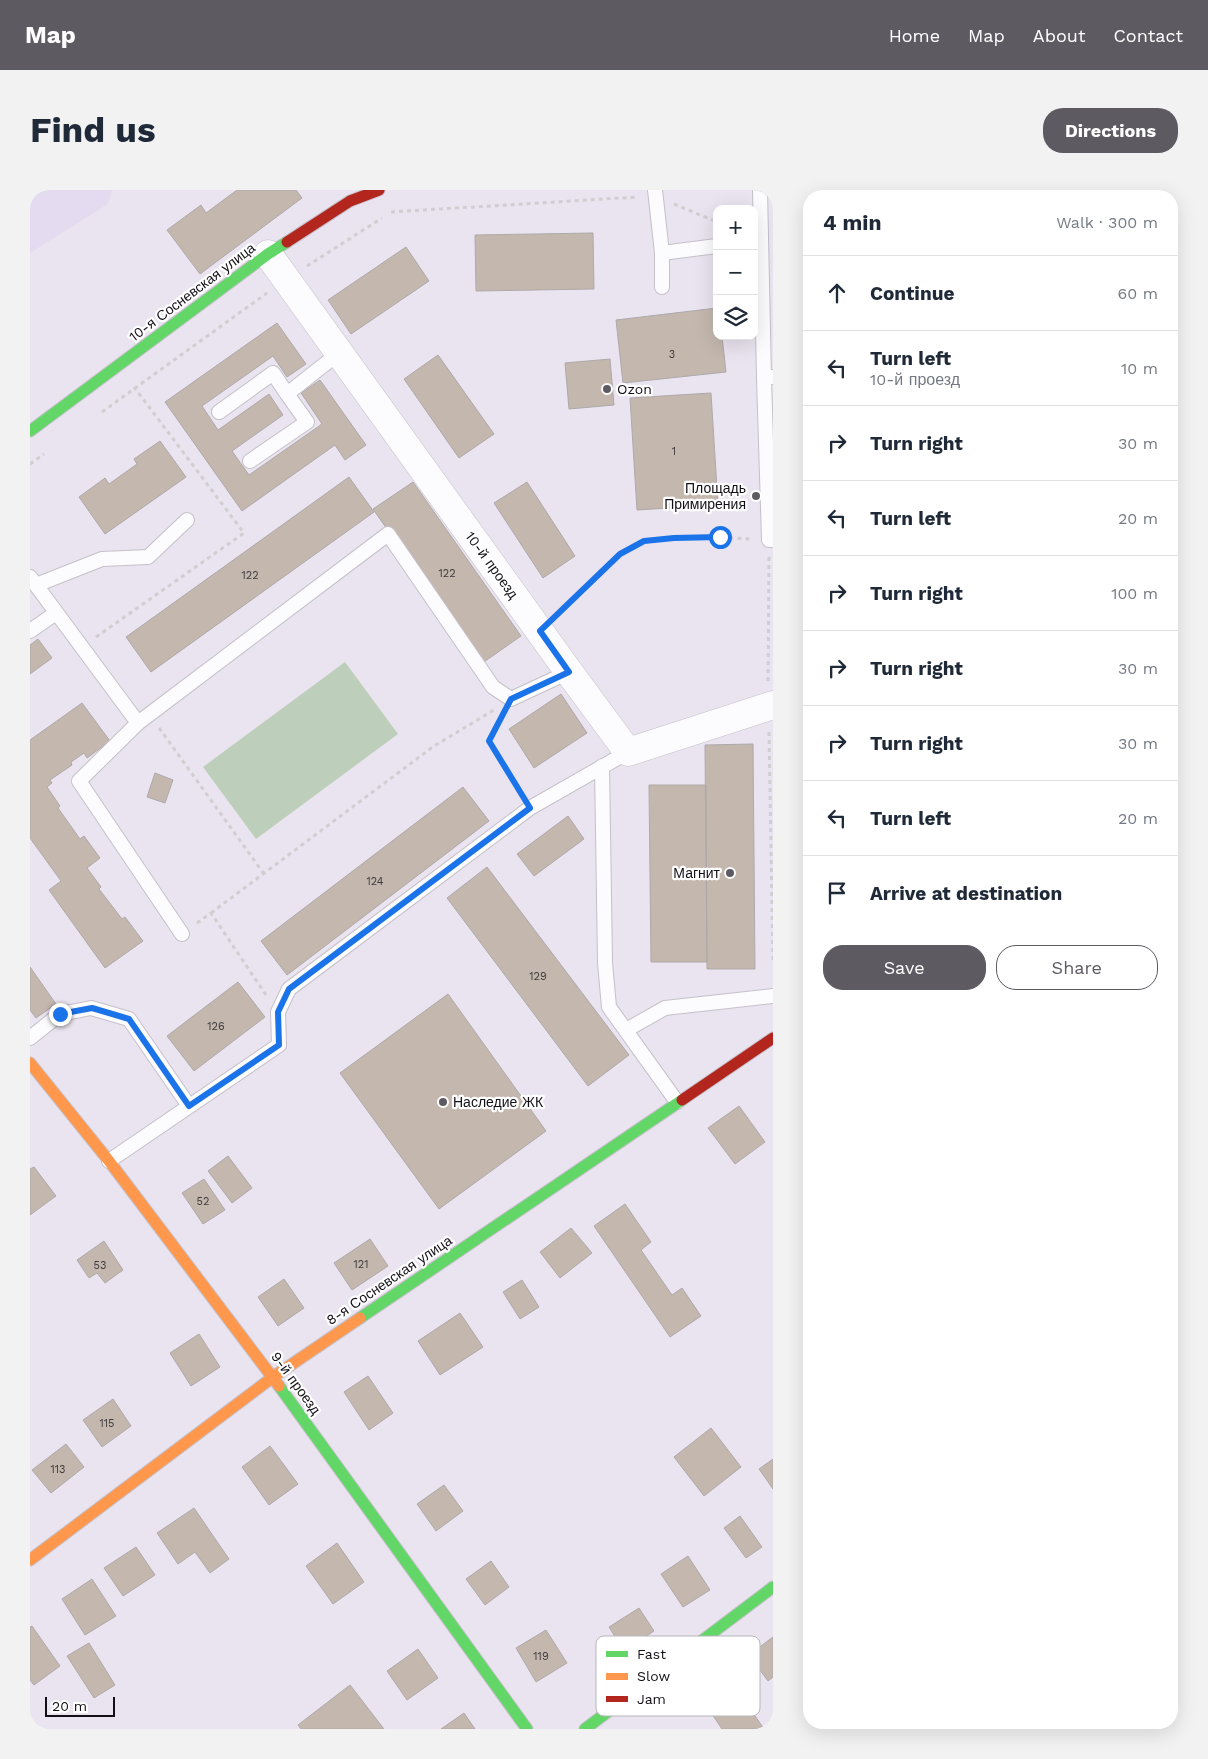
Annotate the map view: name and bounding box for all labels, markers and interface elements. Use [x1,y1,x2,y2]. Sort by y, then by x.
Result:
text: Map [25,21,76,49]
text: Home [889,25,940,46]
text: Map [968,25,1005,46]
text: About [1033,25,1085,46]
text: Contact [1113,25,1183,46]
button: Directions [1043,108,1178,153]
text: Find us [30,109,156,151]
map controls [713,205,758,340]
button: + [713,205,758,250]
text: 4 min [823,210,881,235]
text: Walk · 300 m [1056,213,1158,232]
street label: 10-я Сосневская улица [126,239,258,345]
button: − [713,250,758,295]
icon: ahead [823,279,851,307]
text: Continue [870,282,954,305]
text: 60 m [1118,284,1158,303]
button: layers [713,295,758,340]
text: Turn left [870,347,951,370]
house number: 3 [669,348,675,361]
icon: left [823,354,851,382]
text: 10 m [1121,359,1158,378]
text: 10-й проезд [870,370,960,389]
place label: Ozon [617,381,652,397]
marker: Ozon [601,383,613,395]
icon: right [823,429,851,457]
text: Turn right [870,432,963,455]
text: 30 m [1118,434,1158,453]
house number: 1 [672,445,676,458]
place label: Площадь Примирения [664,480,746,512]
marker: Площадь Примирения [750,490,762,502]
icon: left [823,504,851,532]
text: Turn left [870,507,951,530]
text: 20 m [1118,509,1158,528]
route start [709,526,732,549]
street label: 10-й проезд [462,528,522,602]
house number: 122 [438,567,456,580]
house number: 122 [241,569,259,582]
icon: right [823,579,851,607]
text: Turn right [870,582,963,605]
text: 100 m [1111,584,1158,603]
icon: right [823,654,851,682]
text: Turn right [870,657,963,680]
text: 30 m [1118,659,1158,678]
icon: right [823,729,851,757]
text: Turn right [870,732,963,755]
text: 30 m [1118,734,1158,753]
icon: left [823,804,851,832]
text: Turn left [870,807,951,830]
text: 20 m [1118,809,1158,828]
place label: Магнит [673,865,721,881]
marker: Магнит [724,867,736,879]
house number: 124 [366,875,384,888]
icon: arrive [823,879,851,907]
text: Arrive at destination [870,882,1062,905]
button: Save [823,945,986,990]
button: Share [996,945,1158,990]
house number: 129 [529,970,547,983]
route end [49,1003,72,1026]
house number: 126 [207,1020,225,1033]
place label: Наследие ЖК [453,1094,544,1110]
marker: Наследие ЖК [437,1096,449,1108]
house number: 52 [197,1195,209,1208]
street label: 8-я Сосневская улица [323,1232,455,1328]
house number: 121 [354,1258,369,1271]
house number: 53 [94,1259,106,1272]
street label: 9-й проезд [268,1349,324,1417]
house number: 115 [100,1417,114,1430]
house number: 113 [51,1463,66,1476]
legend [596,1636,760,1716]
text: Fast [637,1646,666,1662]
house number: 119 [533,1650,549,1663]
text: Slow [637,1668,670,1684]
text: Jam [637,1691,666,1707]
scale bar [45,1694,115,1717]
text: 20 m [52,1698,87,1714]

